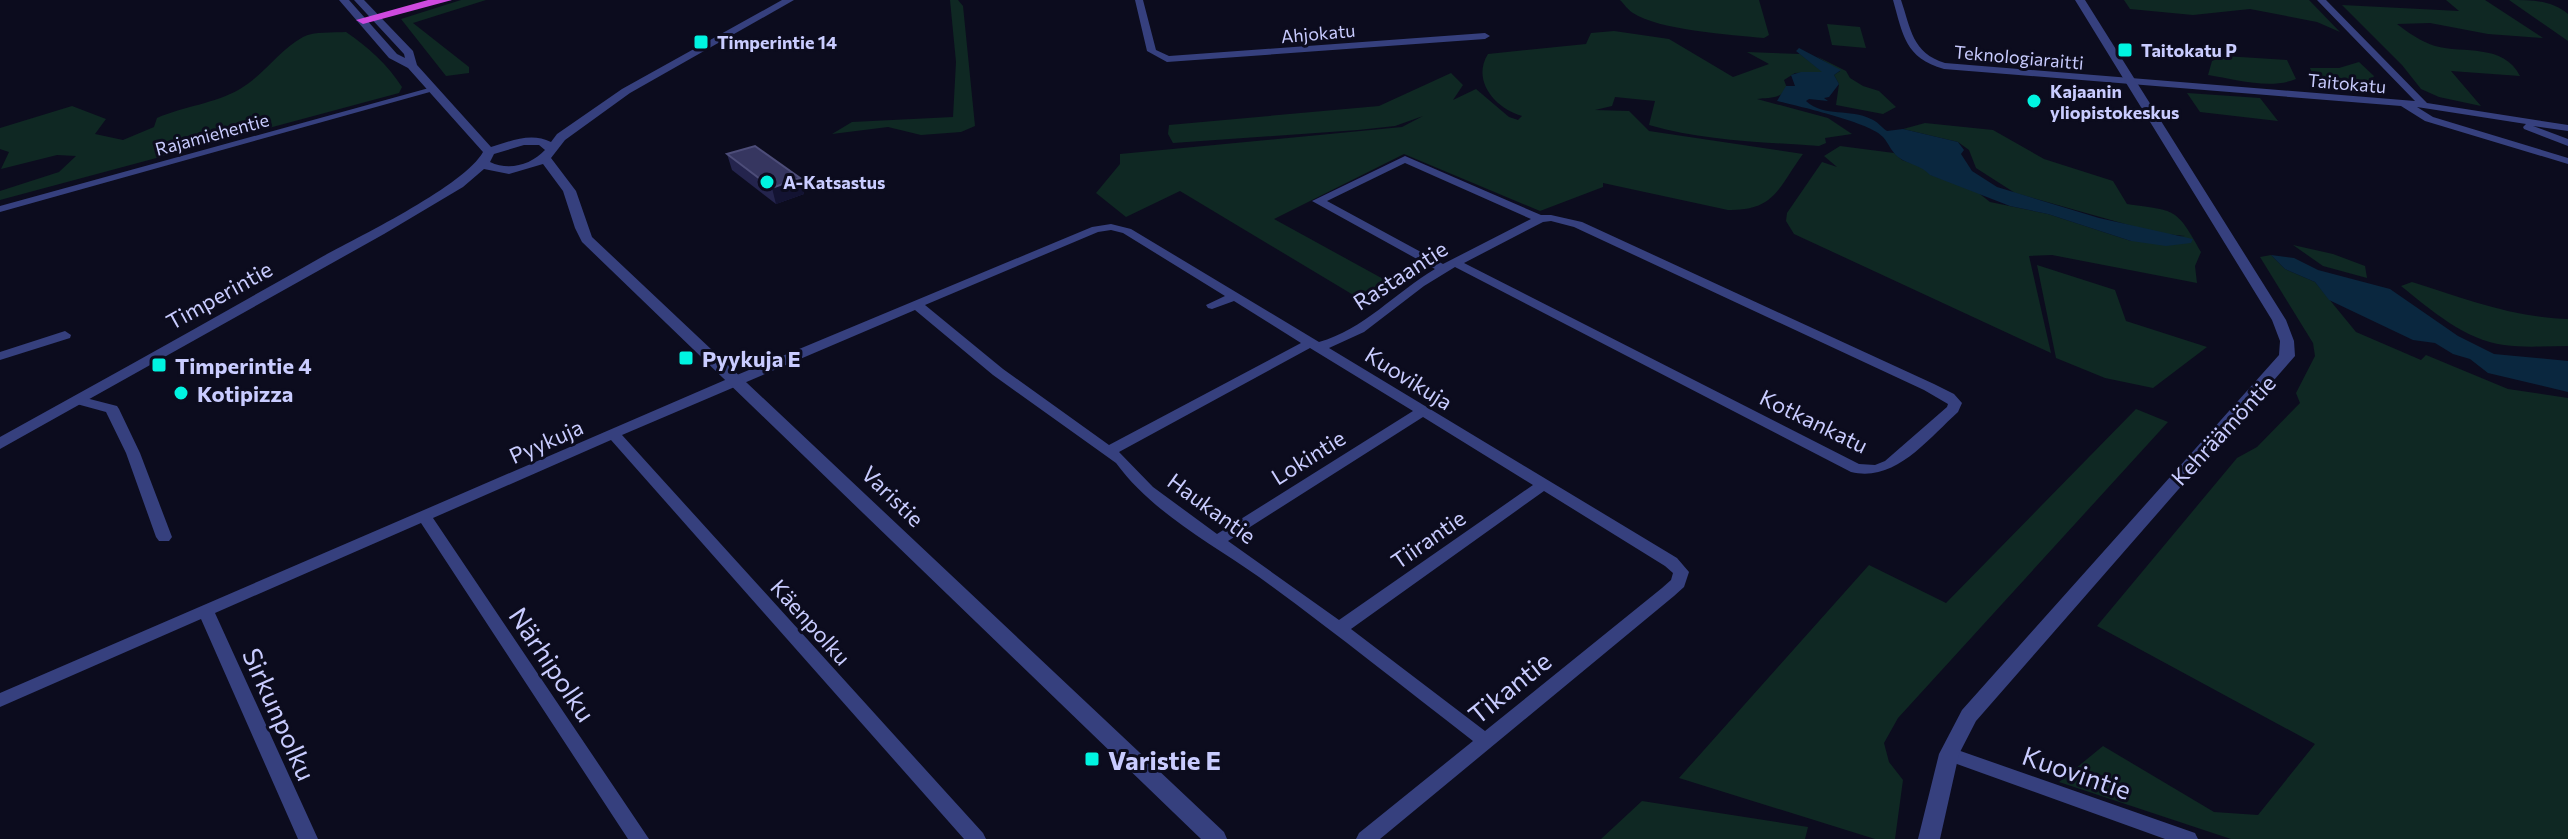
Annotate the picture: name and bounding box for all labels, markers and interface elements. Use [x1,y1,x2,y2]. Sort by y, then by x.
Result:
street label: Ahjokatu [1280,19,1356,47]
place label: Timperintie 14 [717,31,837,53]
marker: Timperintie 14 [692,33,710,51]
place label: Taitokatu P [2141,39,2237,61]
street label: Teknologiaraitti [1953,40,2085,74]
marker: Taitokatu P [2116,41,2134,59]
street label: Taitokatu [2307,69,2387,97]
place label: Kajaanin yliopistokeskus [2050,80,2180,123]
marker: Kajaanin yliopistokeskus [2025,92,2043,110]
street label: Rajamiehentie [153,108,271,160]
place label: A-Katsastus [783,171,885,193]
marker: A-Katsastus [758,173,776,191]
street label: Rastaantie [1348,235,1452,315]
street label: Timperintie [161,255,277,335]
street label: Kuovikuja [1360,341,1458,415]
place label: Pyykuja E [702,345,801,372]
marker: Pyykuja E [677,349,695,367]
place label: Timperintie 4 [175,352,312,379]
marker: Timperintie 4 [150,356,168,374]
street label: Kehräämöntie [2165,369,2281,491]
place label: Kotipizza [197,380,293,407]
street label: Kotkankatu [1756,383,1872,459]
marker: Kotipizza [172,384,190,402]
street label: Pyykuja [505,413,587,469]
street label: Lokintie [1266,424,1350,490]
street label: Varistie [856,460,930,532]
street label: Haukantie [1163,467,1261,549]
street label: Tiirantie [1386,504,1470,574]
street label: Käenpolku [765,573,857,671]
street label: Närhipolku [503,601,603,727]
street label: Sirkunpolku [237,643,323,785]
street label: Tikantie [1462,644,1556,730]
street label: Kuovintie [2019,739,2135,805]
place label: Varistie E [1108,744,1221,775]
marker: Varistie E [1083,750,1101,768]

